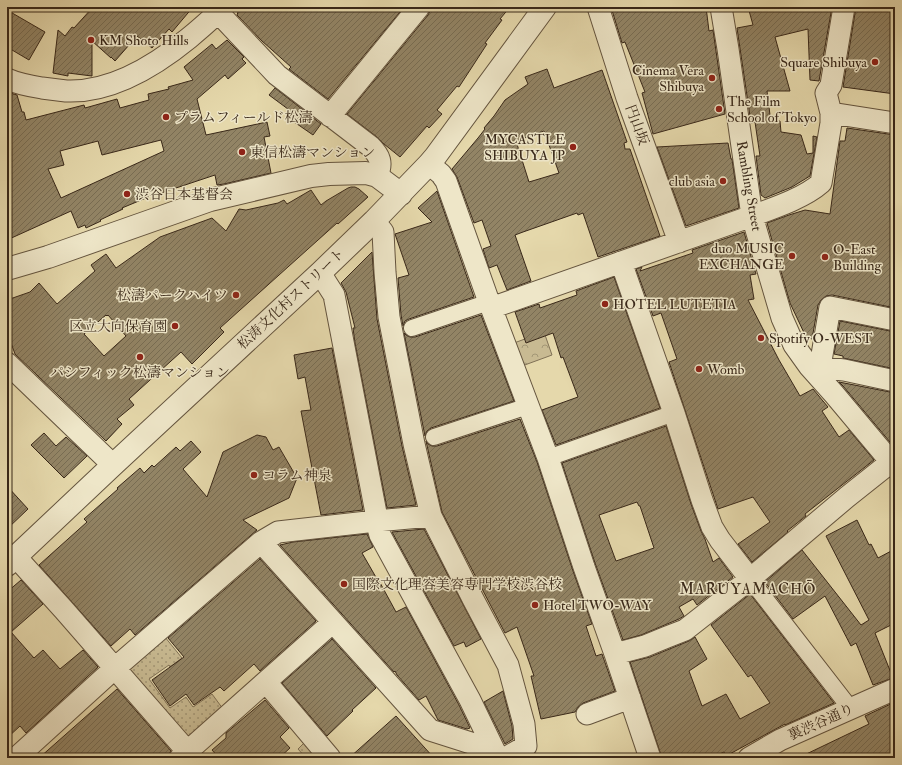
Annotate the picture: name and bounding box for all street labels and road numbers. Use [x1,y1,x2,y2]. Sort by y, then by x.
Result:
street label: 円山坂 [622,102,652,148]
street label: Rambling Street [733,139,765,233]
street label: 松涛文化村ストリート [234,245,348,353]
street label: 裏渋谷通り [786,700,856,744]

